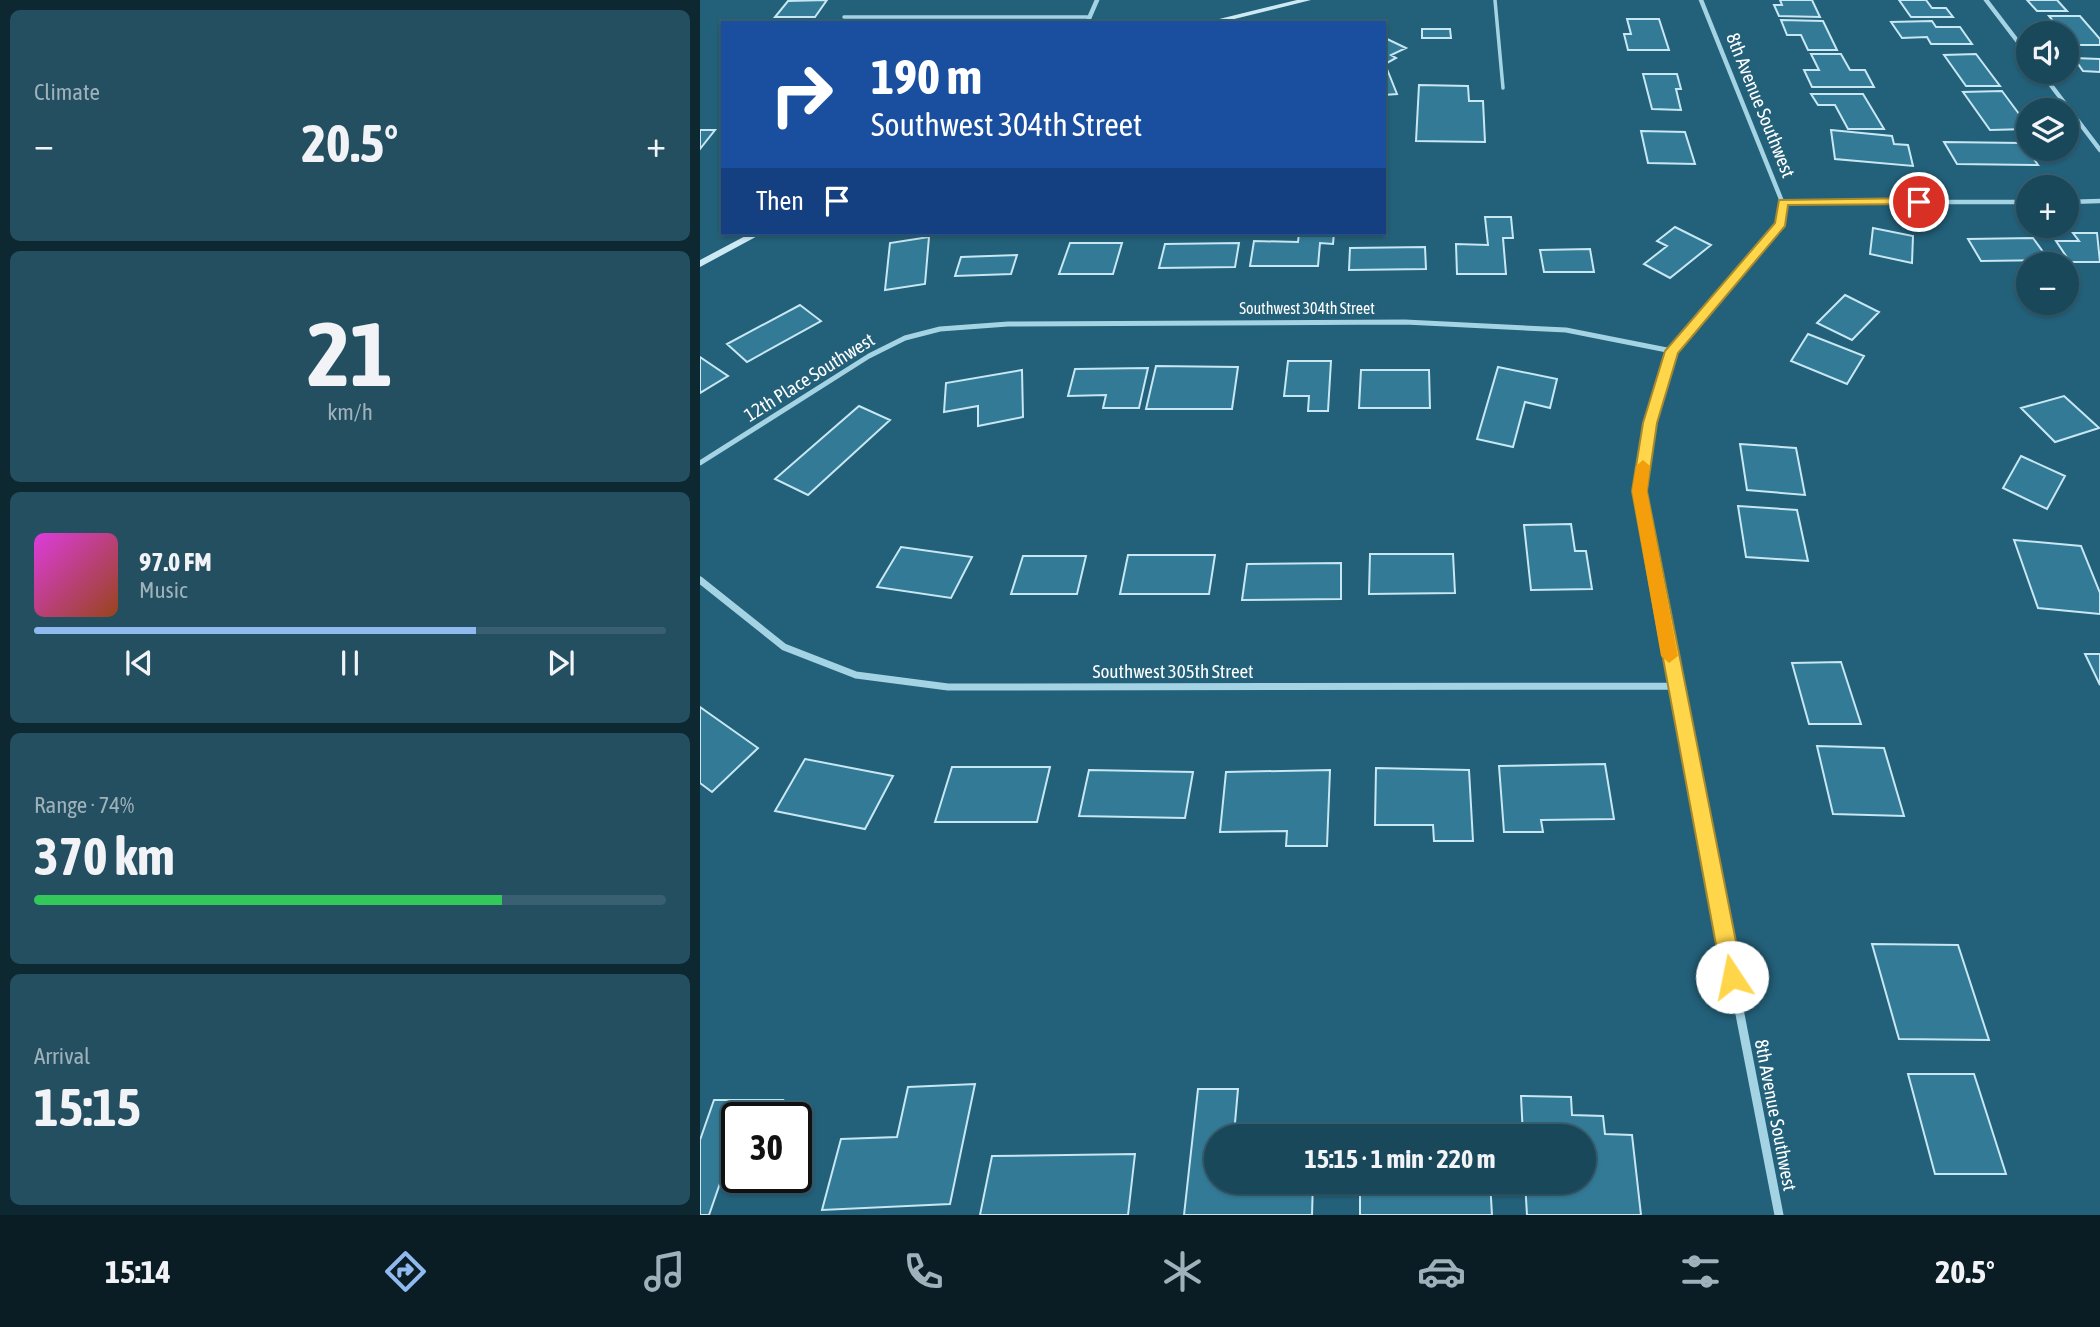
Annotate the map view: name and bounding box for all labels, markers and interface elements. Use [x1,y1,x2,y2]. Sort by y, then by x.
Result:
map controls [2016,21,2079,315]
button: sound [2016,21,2079,84]
street label: 8th Avenue Southwest [1722,29,1800,181]
text: 190 m [871,48,982,104]
icon: right [756,49,847,140]
text: Climate [34,79,100,105]
button: layers [2016,98,2079,161]
text: Southwest 304th Street [871,106,1142,143]
text: 20.5° [302,113,398,173]
text: − [34,122,54,165]
text: + [646,122,666,165]
pin [1889,172,1949,232]
button: + [2016,175,2079,238]
icon: arrive [818,182,856,220]
icon: arrive [1900,183,1938,221]
text: Then [756,186,804,216]
button: − [2016,252,2079,315]
street label: Southwest 304th Street [1239,299,1375,317]
text: 21 [307,301,393,405]
street label: 12th Place Southwest [740,328,878,426]
text: km/h [327,399,373,425]
text: 97.0 FM [139,547,212,577]
text: Music [139,577,187,603]
icon: previous [120,644,158,682]
icon: pause [331,644,369,682]
icon: next [542,644,580,682]
street label: Southwest 305th Street [1092,660,1254,682]
text: Range · 74% [34,792,134,818]
text: 370 km [34,826,175,886]
position arrow [1695,940,1769,1014]
street label: 8th Avenue Southwest [1750,1037,1802,1193]
text: Arrival [34,1043,90,1069]
text: 15:15 [34,1077,141,1137]
speed limit sign: 30 [721,1102,812,1193]
text: 15:15 · 1 min · 220 m [1305,1144,1495,1174]
icon: directions [381,1247,430,1296]
icon: music [640,1247,689,1296]
icon: phone [899,1247,948,1296]
icon: climate [1158,1247,1207,1296]
icon: car [1417,1247,1466,1296]
icon: filters [1676,1247,1725,1296]
text: 15:14 [105,1253,171,1290]
text: 20.5° [1935,1253,1995,1290]

